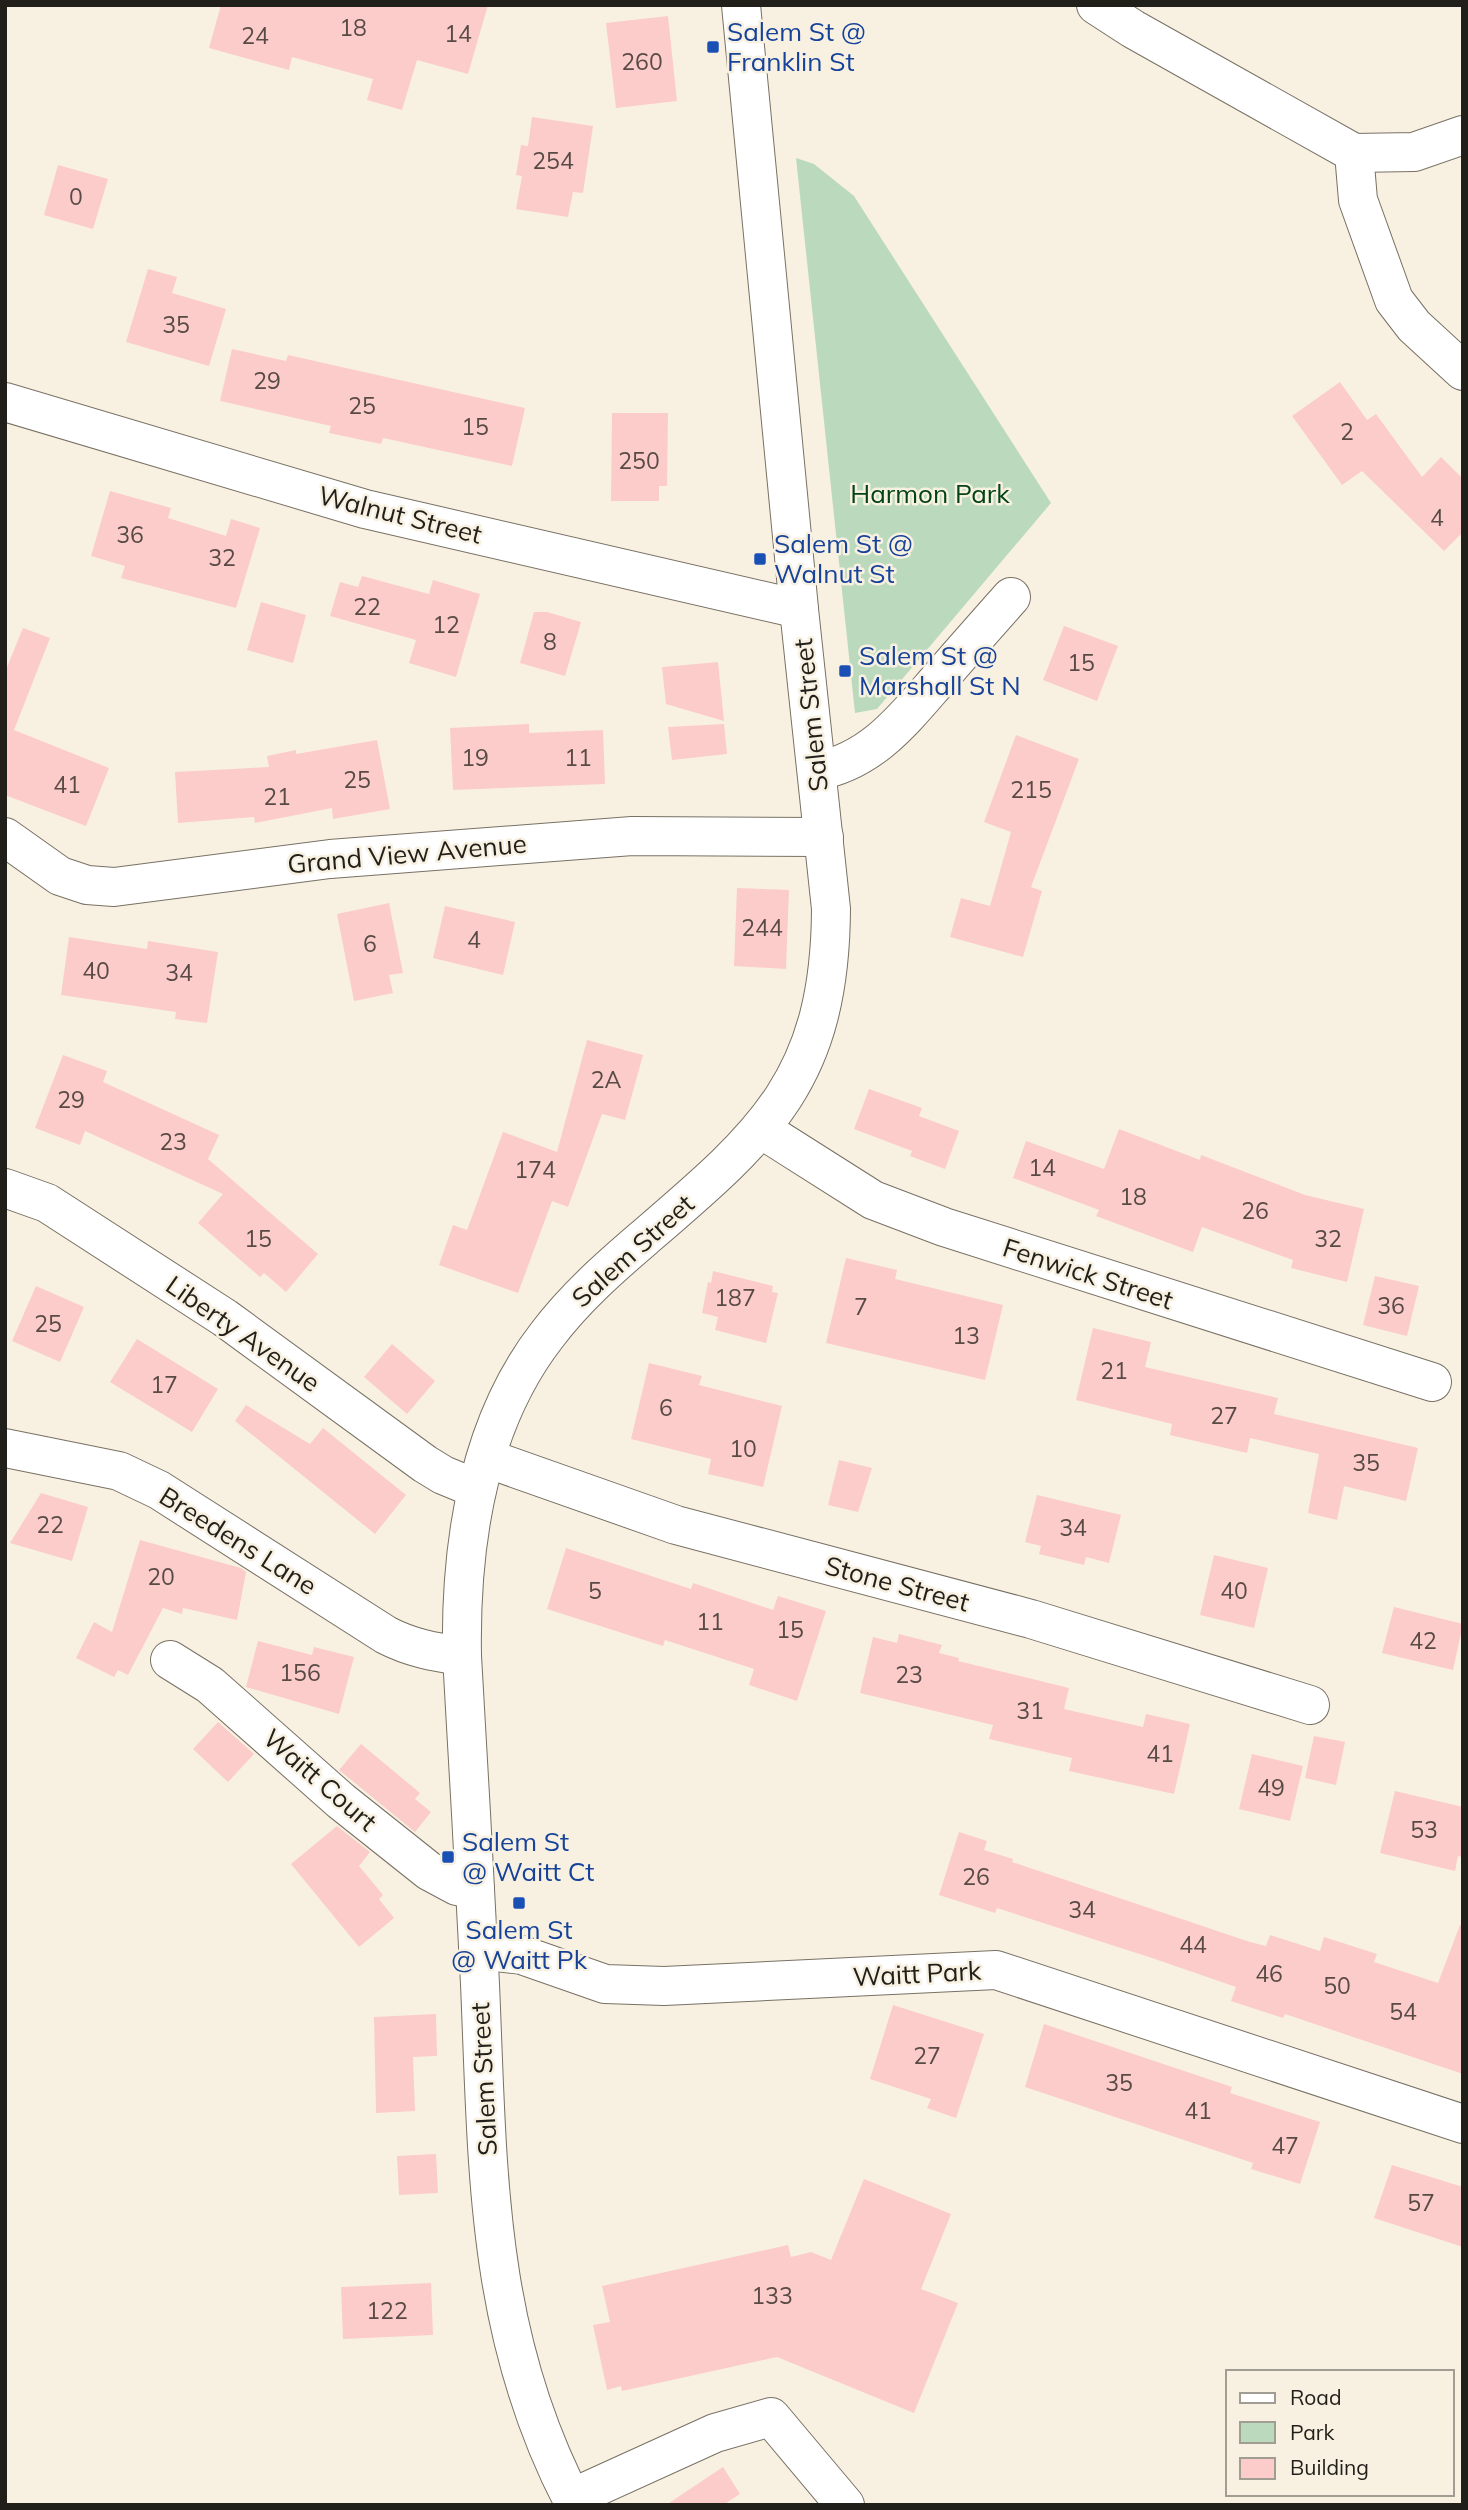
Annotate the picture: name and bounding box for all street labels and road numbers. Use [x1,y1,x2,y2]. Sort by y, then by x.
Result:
street label: Walnut Street [315,478,485,551]
street label: Salem Street [786,637,835,793]
street label: Grand View Avenue [286,827,528,880]
street label: Salem Street [565,1187,701,1314]
street label: Fenwick Street [999,1230,1177,1317]
street label: Liberty Avenue [160,1268,327,1399]
street label: Breedens Lane [154,1479,323,1602]
street label: Stone Street [821,1548,973,1619]
street label: Waitt Court [257,1721,384,1838]
street label: Waitt Park [852,1954,983,1993]
street label: Salem Street [463,2001,504,2157]

